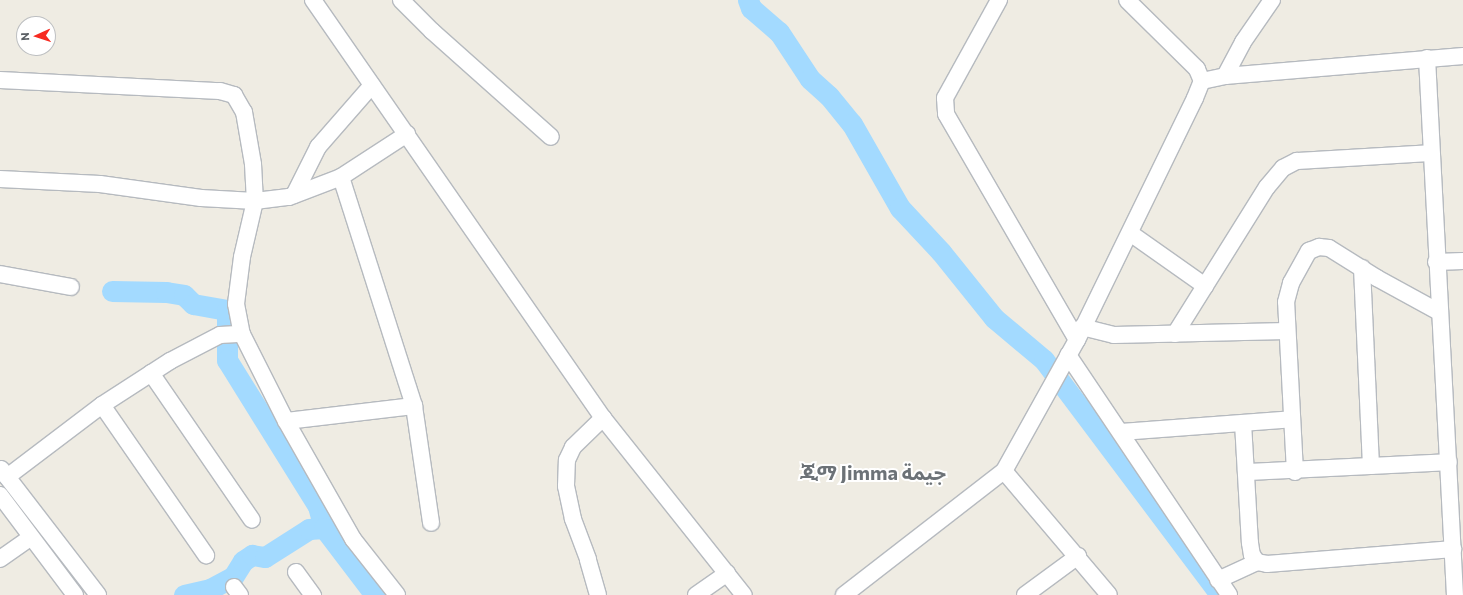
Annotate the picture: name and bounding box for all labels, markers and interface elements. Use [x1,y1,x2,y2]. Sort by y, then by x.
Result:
north arrow [16,16,56,56]
text: N [18,32,31,41]
district label: ጂማ Jimma جيمة [800,460,946,484]

